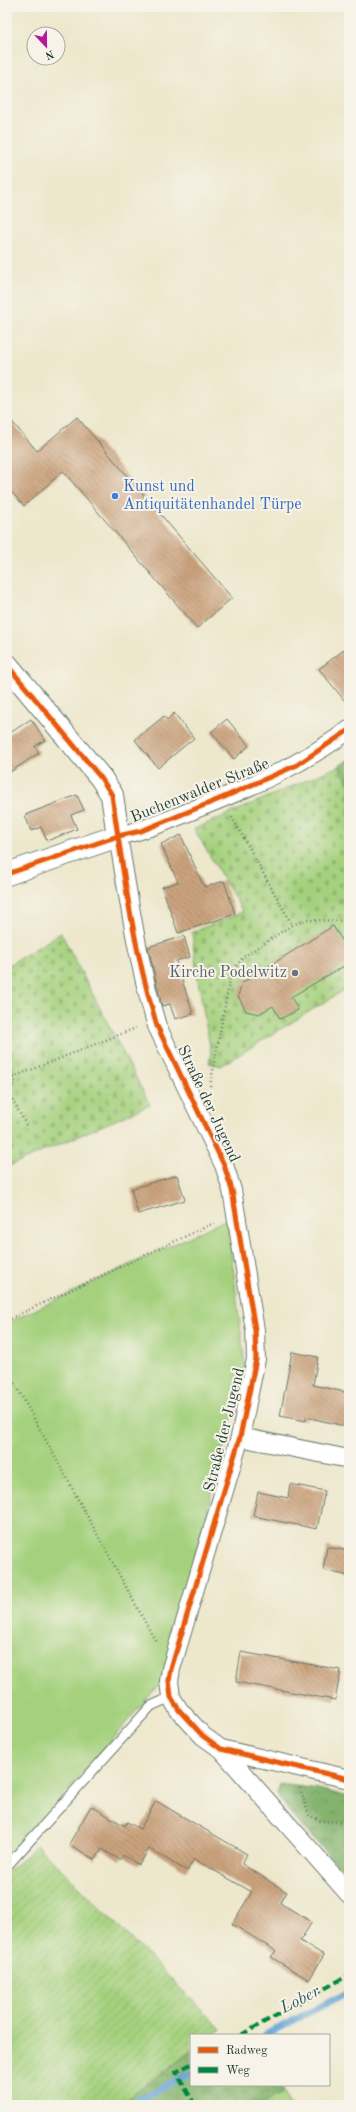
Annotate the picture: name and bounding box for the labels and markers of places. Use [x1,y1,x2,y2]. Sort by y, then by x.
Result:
place label: Kunst und Antiquitätenhandel Türpe [123,479,302,513]
marker: Kunst und Antiquitätenhandel Türpe [110,491,120,501]
place label: Kirche Podelwitz [169,965,287,981]
marker: Kirche Podelwitz [290,968,300,978]

